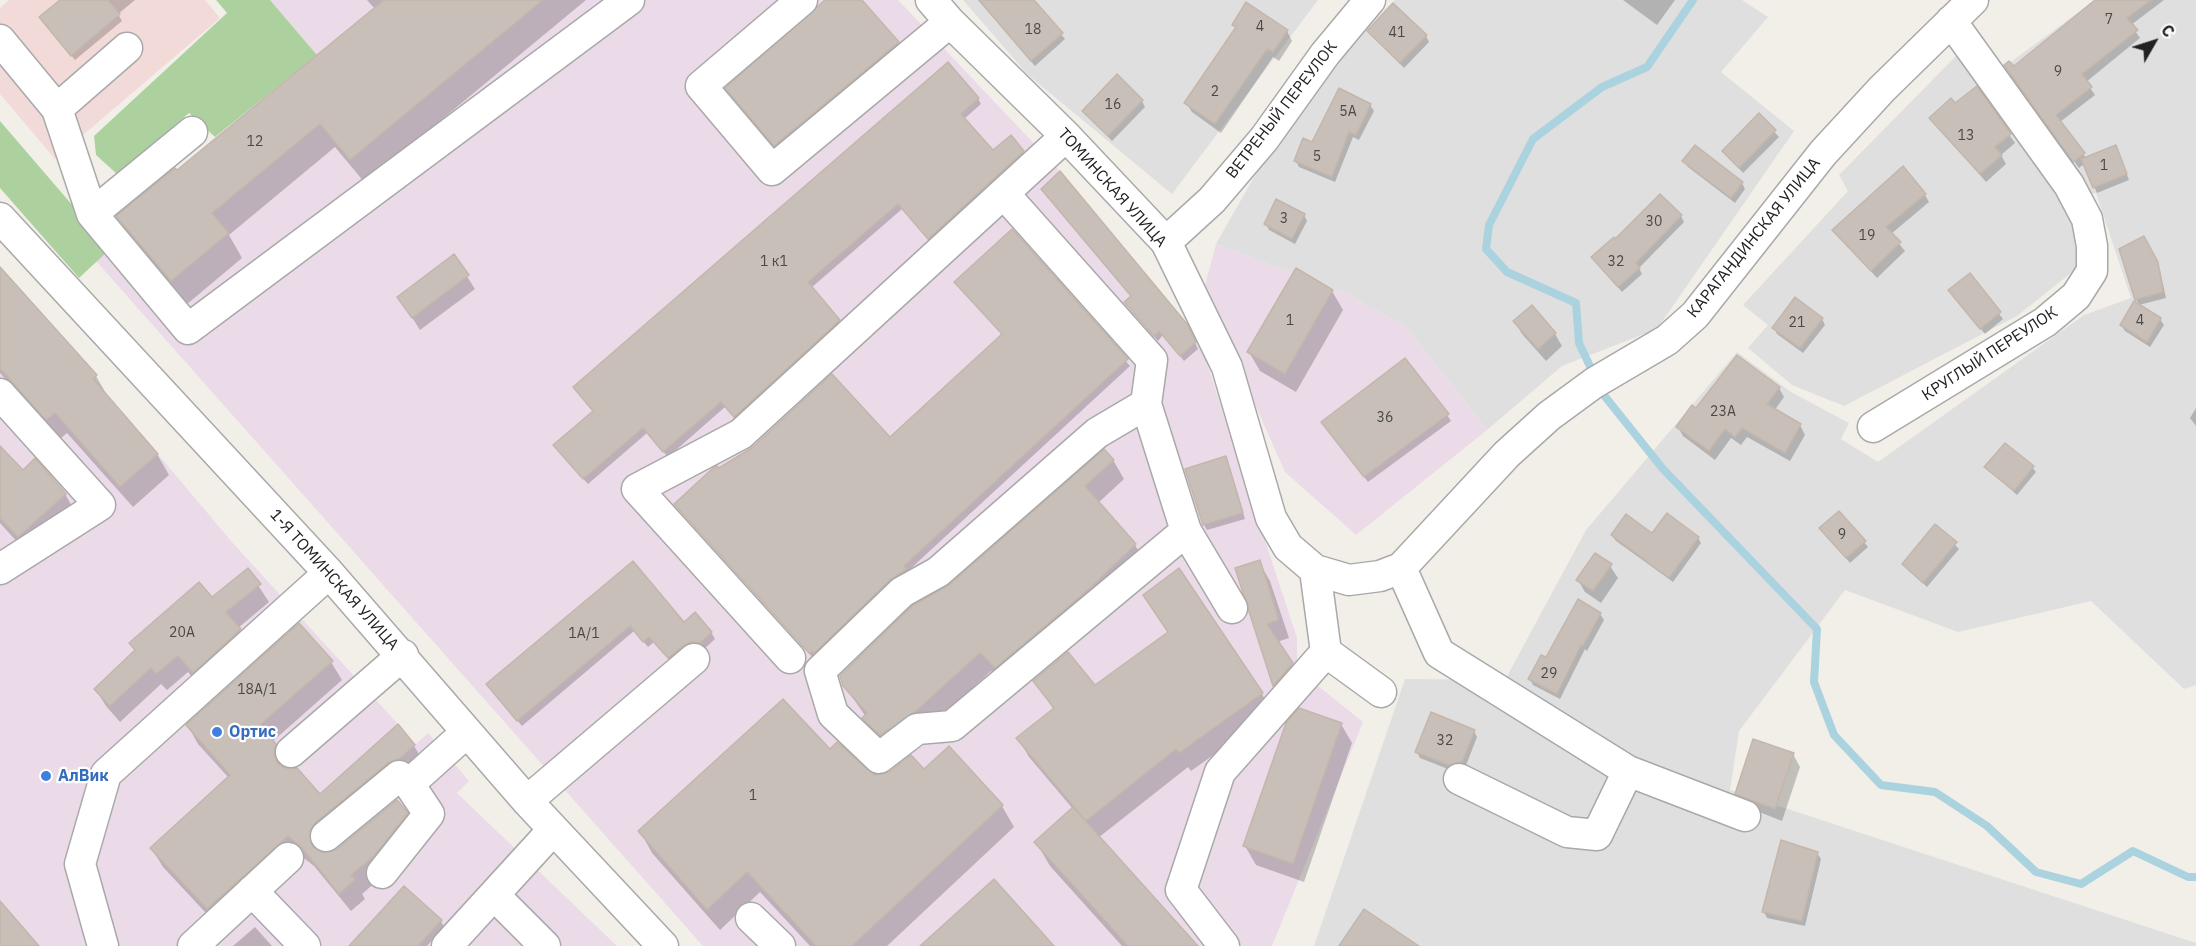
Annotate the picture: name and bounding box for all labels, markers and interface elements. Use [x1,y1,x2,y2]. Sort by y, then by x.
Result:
house number: 7 [2105,12,2113,28]
north arrow [2124,12,2184,72]
house number: 4 [1256,19,1264,35]
text: С [2157,20,2179,41]
house number: 18 [1025,22,1041,38]
house number: 41 [1389,25,1405,41]
street label: ВЕТРЕНЫЙ ПЕРЕУЛОК [1222,37,1342,183]
house number: 9 [2054,64,2062,80]
house number: 2 [1211,84,1219,100]
house number: 16 [1105,97,1121,113]
house number: 5А [1339,104,1357,120]
street label: ТОМИНСКАЯ УЛИЦА [1054,125,1170,251]
house number: 13 [1958,128,1974,144]
house number: 12 [247,134,263,150]
house number: 5 [1313,149,1321,165]
street label: КАРАГАНДИНСКАЯ УЛИЦА [1684,154,1824,322]
house number: 1 [2100,158,2108,174]
house number: 3 [1280,211,1288,227]
house number: 30 [1646,214,1662,230]
house number: 19 [1859,228,1875,244]
house number: 1 к1 [760,254,788,270]
house number: 32 [1608,254,1624,270]
street label: КРУГЛЫЙ ПЕРЕУЛОК [1919,303,2061,405]
house number: 1 [1286,313,1294,329]
house number: 4 [2136,313,2144,329]
house number: 21 [1789,315,1805,331]
house number: 23А [1710,404,1736,420]
house number: 36 [1377,410,1393,426]
street label: 1-Я ТОМИНСКАЯ УЛИЦА [266,506,402,654]
house number: 9 [1838,527,1846,543]
house number: 20А [169,625,195,641]
house number: 1А/1 [568,626,600,642]
house number: 29 [1541,666,1557,682]
house number: 18А/1 [237,682,277,698]
place label: Ортис [229,722,276,742]
marker: Ортис [210,725,224,739]
house number: 32 [1437,733,1453,749]
place label: АлВик [58,766,109,786]
marker: АлВик [39,769,53,783]
house number: 1 [749,788,757,804]

